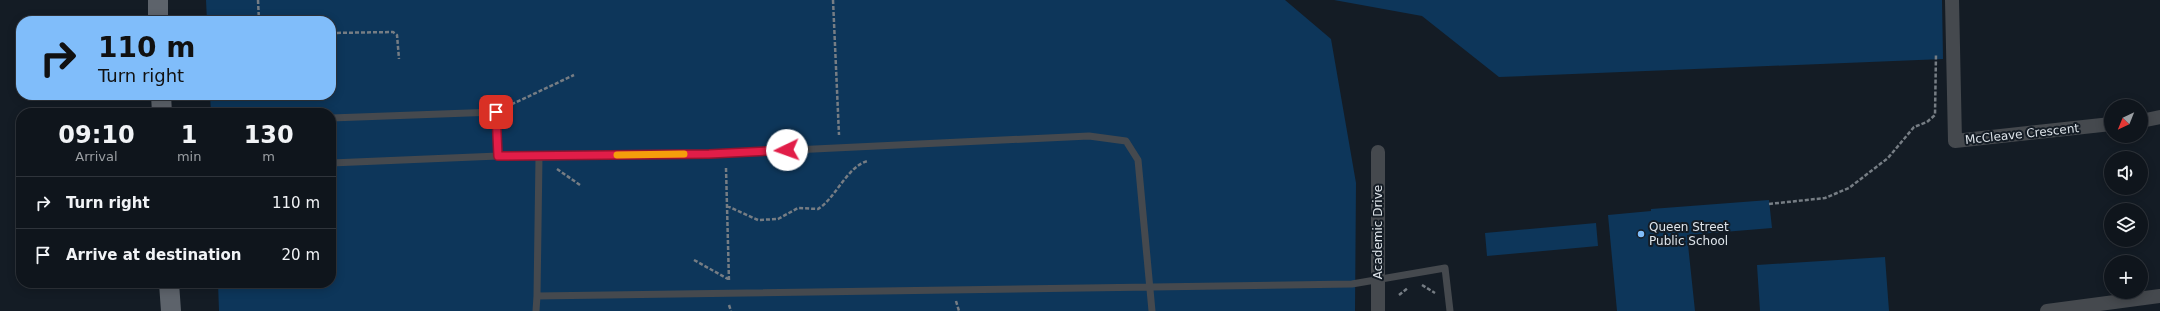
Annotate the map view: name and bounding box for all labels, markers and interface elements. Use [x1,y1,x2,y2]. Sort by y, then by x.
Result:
text: 110 m [98,31,195,64]
icon: right [32,32,84,84]
text: Turn right [98,65,184,86]
pin [479,95,513,129]
north arrow [2104,99,2148,143]
map controls [2104,99,2148,299]
icon: arrive [485,101,507,123]
text: 09:10 [58,121,135,149]
text: 1 [181,121,197,149]
text: 130 [244,121,294,149]
street label: McCleave Crescent [1964,121,2080,147]
position arrow [766,129,808,171]
text: Arrival [75,149,118,164]
text: min [177,149,201,164]
text: m [262,149,275,164]
button: sound [2104,151,2148,195]
street label: Academic Drive [1371,185,1385,279]
icon: right [32,192,54,214]
text: Turn right [66,194,150,212]
text: 110 m [272,194,320,212]
button: layers [2104,203,2148,247]
place label: Queen Street Public School [1649,220,1729,248]
marker: Queen Street Public School [1636,229,1646,239]
icon: arrive [32,244,54,266]
text: Arrive at destination [66,246,241,264]
text: 20 m [282,246,320,264]
button: + [2104,255,2148,299]

